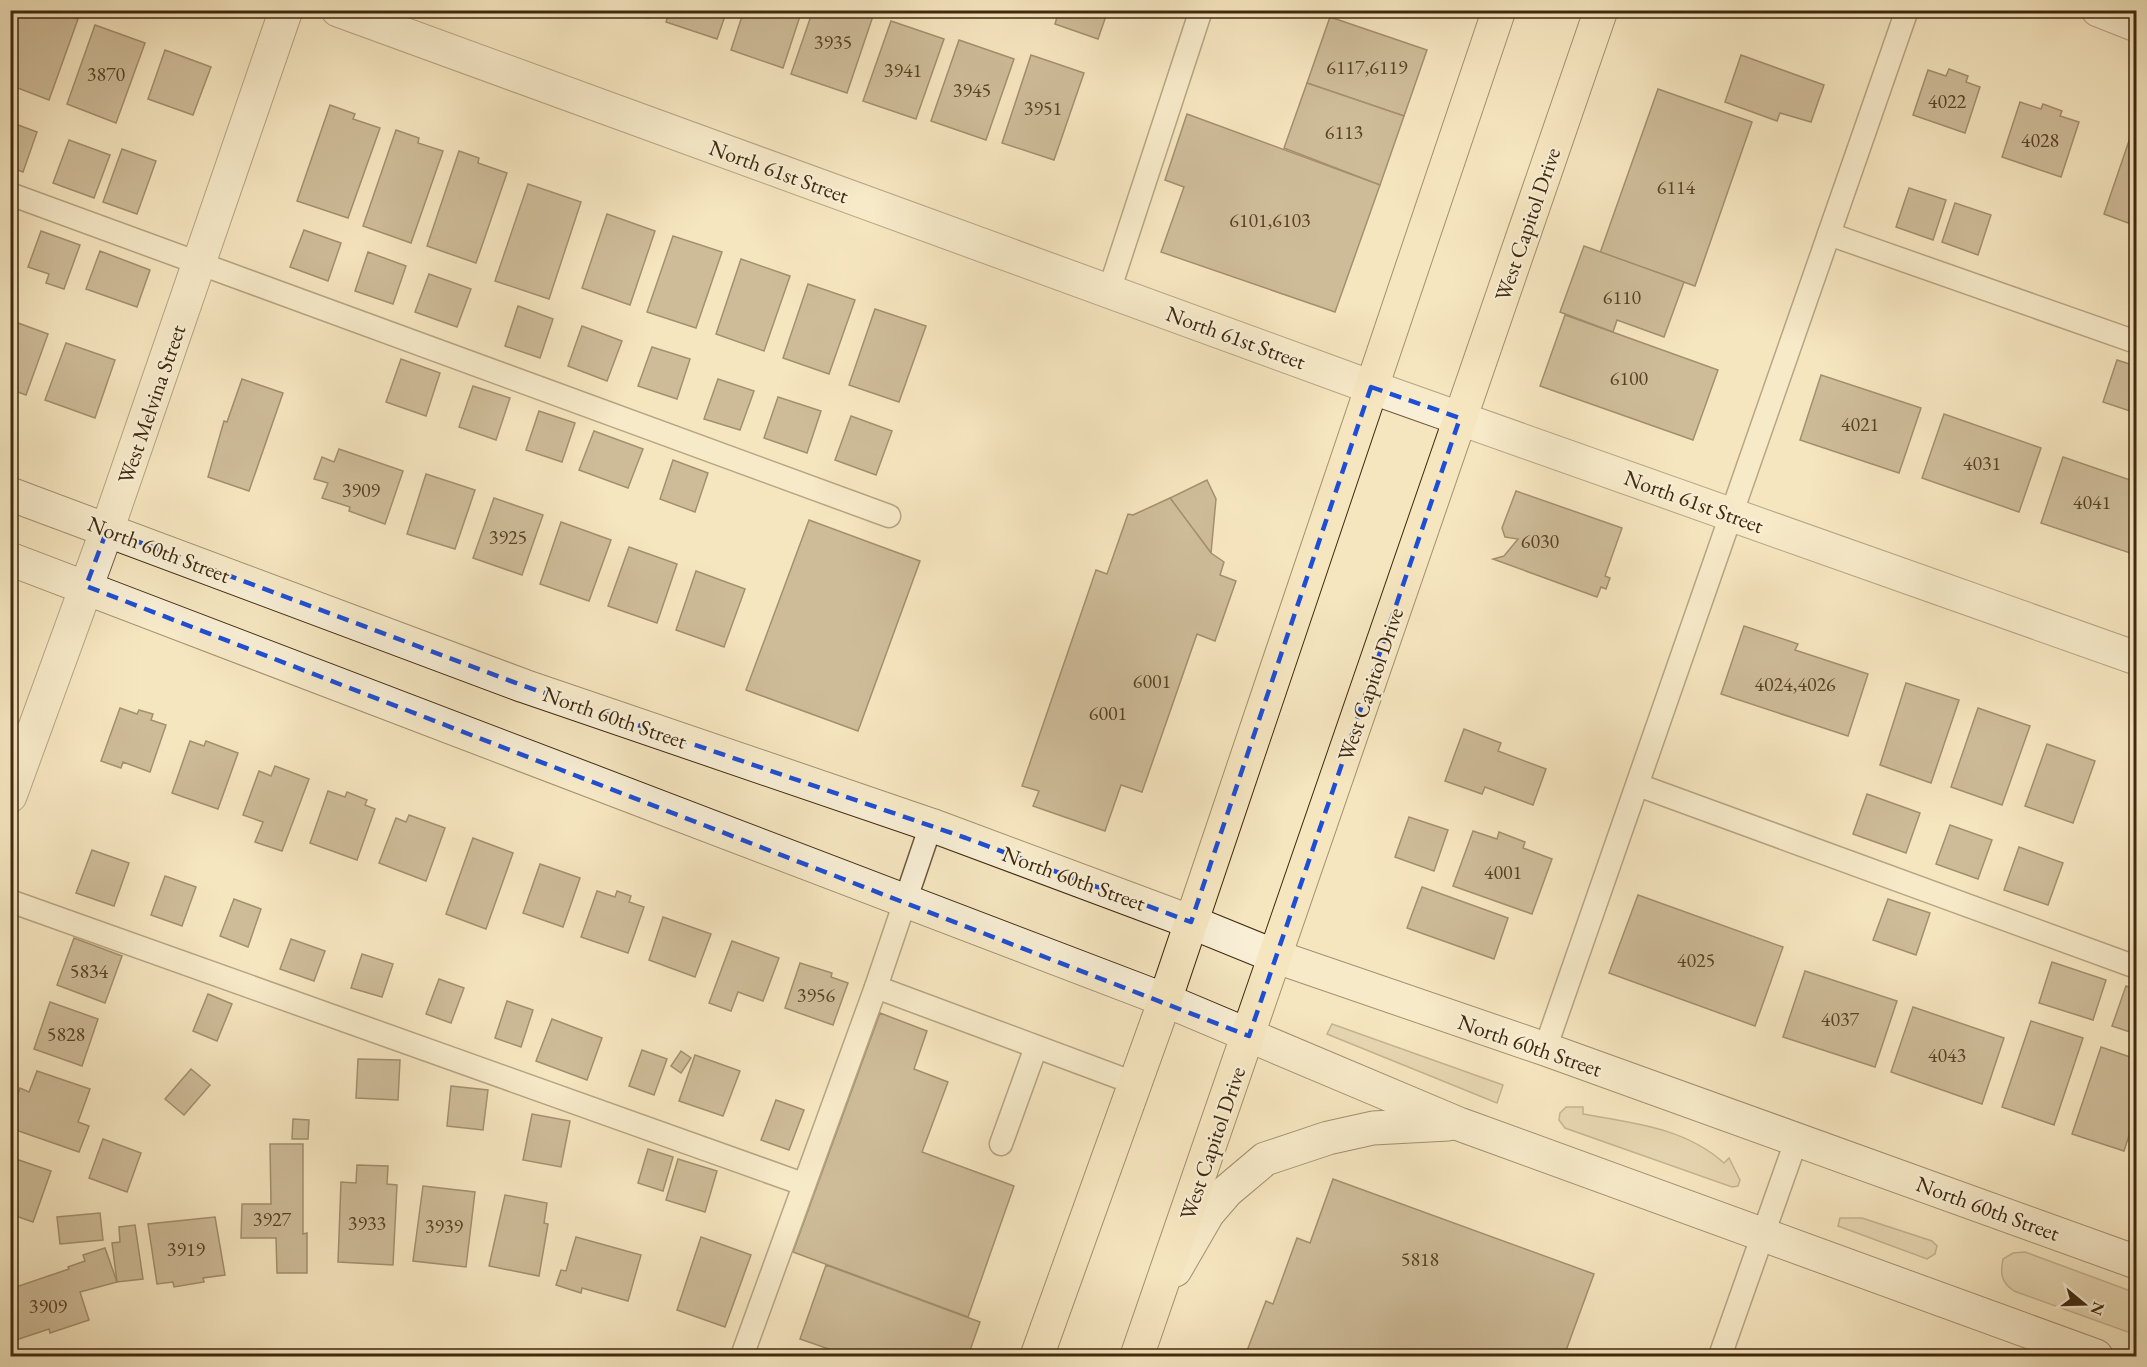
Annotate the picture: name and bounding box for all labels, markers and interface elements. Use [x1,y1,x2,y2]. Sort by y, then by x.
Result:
house number: 3935 [814,29,852,55]
house number: 6117,6119 [1326,54,1408,80]
house number: 3941 [884,57,922,83]
house number: 3870 [87,61,126,87]
house number: 3945 [953,77,991,103]
house number: 4022 [1928,88,1967,114]
house number: 3951 [1024,95,1062,121]
house number: 6113 [1325,119,1363,145]
house number: 4028 [2021,127,2059,153]
street label: North 61st Street [705,133,853,210]
street label: West Capitol Drive [1488,143,1567,305]
house number: 6114 [1657,174,1696,200]
house number: 6101,6103 [1229,207,1311,233]
house number: 6110 [1603,284,1642,310]
street label: North 61st Street [1162,299,1310,376]
street label: West Melvina Street [111,321,192,488]
house number: 6100 [1610,365,1649,391]
house number: 4021 [1841,411,1879,437]
house number: 4031 [1963,450,2001,476]
street label: North 61st Street [1620,463,1768,540]
house number: 3909 [342,477,381,503]
house number: 4041 [2073,489,2111,515]
street label: North 60th Street [83,509,234,590]
house number: 3925 [489,524,527,550]
house number: 6030 [1521,528,1560,554]
street label: West Capitol Drive [1331,603,1410,765]
house number: 6001 [1133,668,1171,694]
house number: 4024,4026 [1754,671,1836,697]
street label: North 60th Street [539,679,691,756]
house number: 6001 [1089,700,1127,726]
street label: North 60th Street [998,839,1150,918]
house number: 4001 [1484,859,1522,885]
house number: 4025 [1677,947,1715,973]
house number: 5834 [70,958,109,984]
house number: 3956 [797,982,836,1008]
house number: 4037 [1821,1006,1860,1032]
street label: North 60th Street [1454,1007,1606,1084]
house number: 5828 [47,1021,85,1047]
house number: 4043 [1928,1042,1966,1068]
street label: West Capitol Drive [1173,1062,1252,1224]
street label: North 60th Street [1912,1169,2064,1248]
house number: 3927 [253,1206,292,1232]
house number: 3933 [348,1210,386,1236]
house number: 3939 [425,1213,464,1239]
house number: 3919 [167,1236,206,1262]
house number: 5818 [1401,1246,1439,1272]
north arrow [2054,1274,2114,1334]
house number: 3909 [29,1293,68,1319]
text: N [2086,1299,2110,1318]

